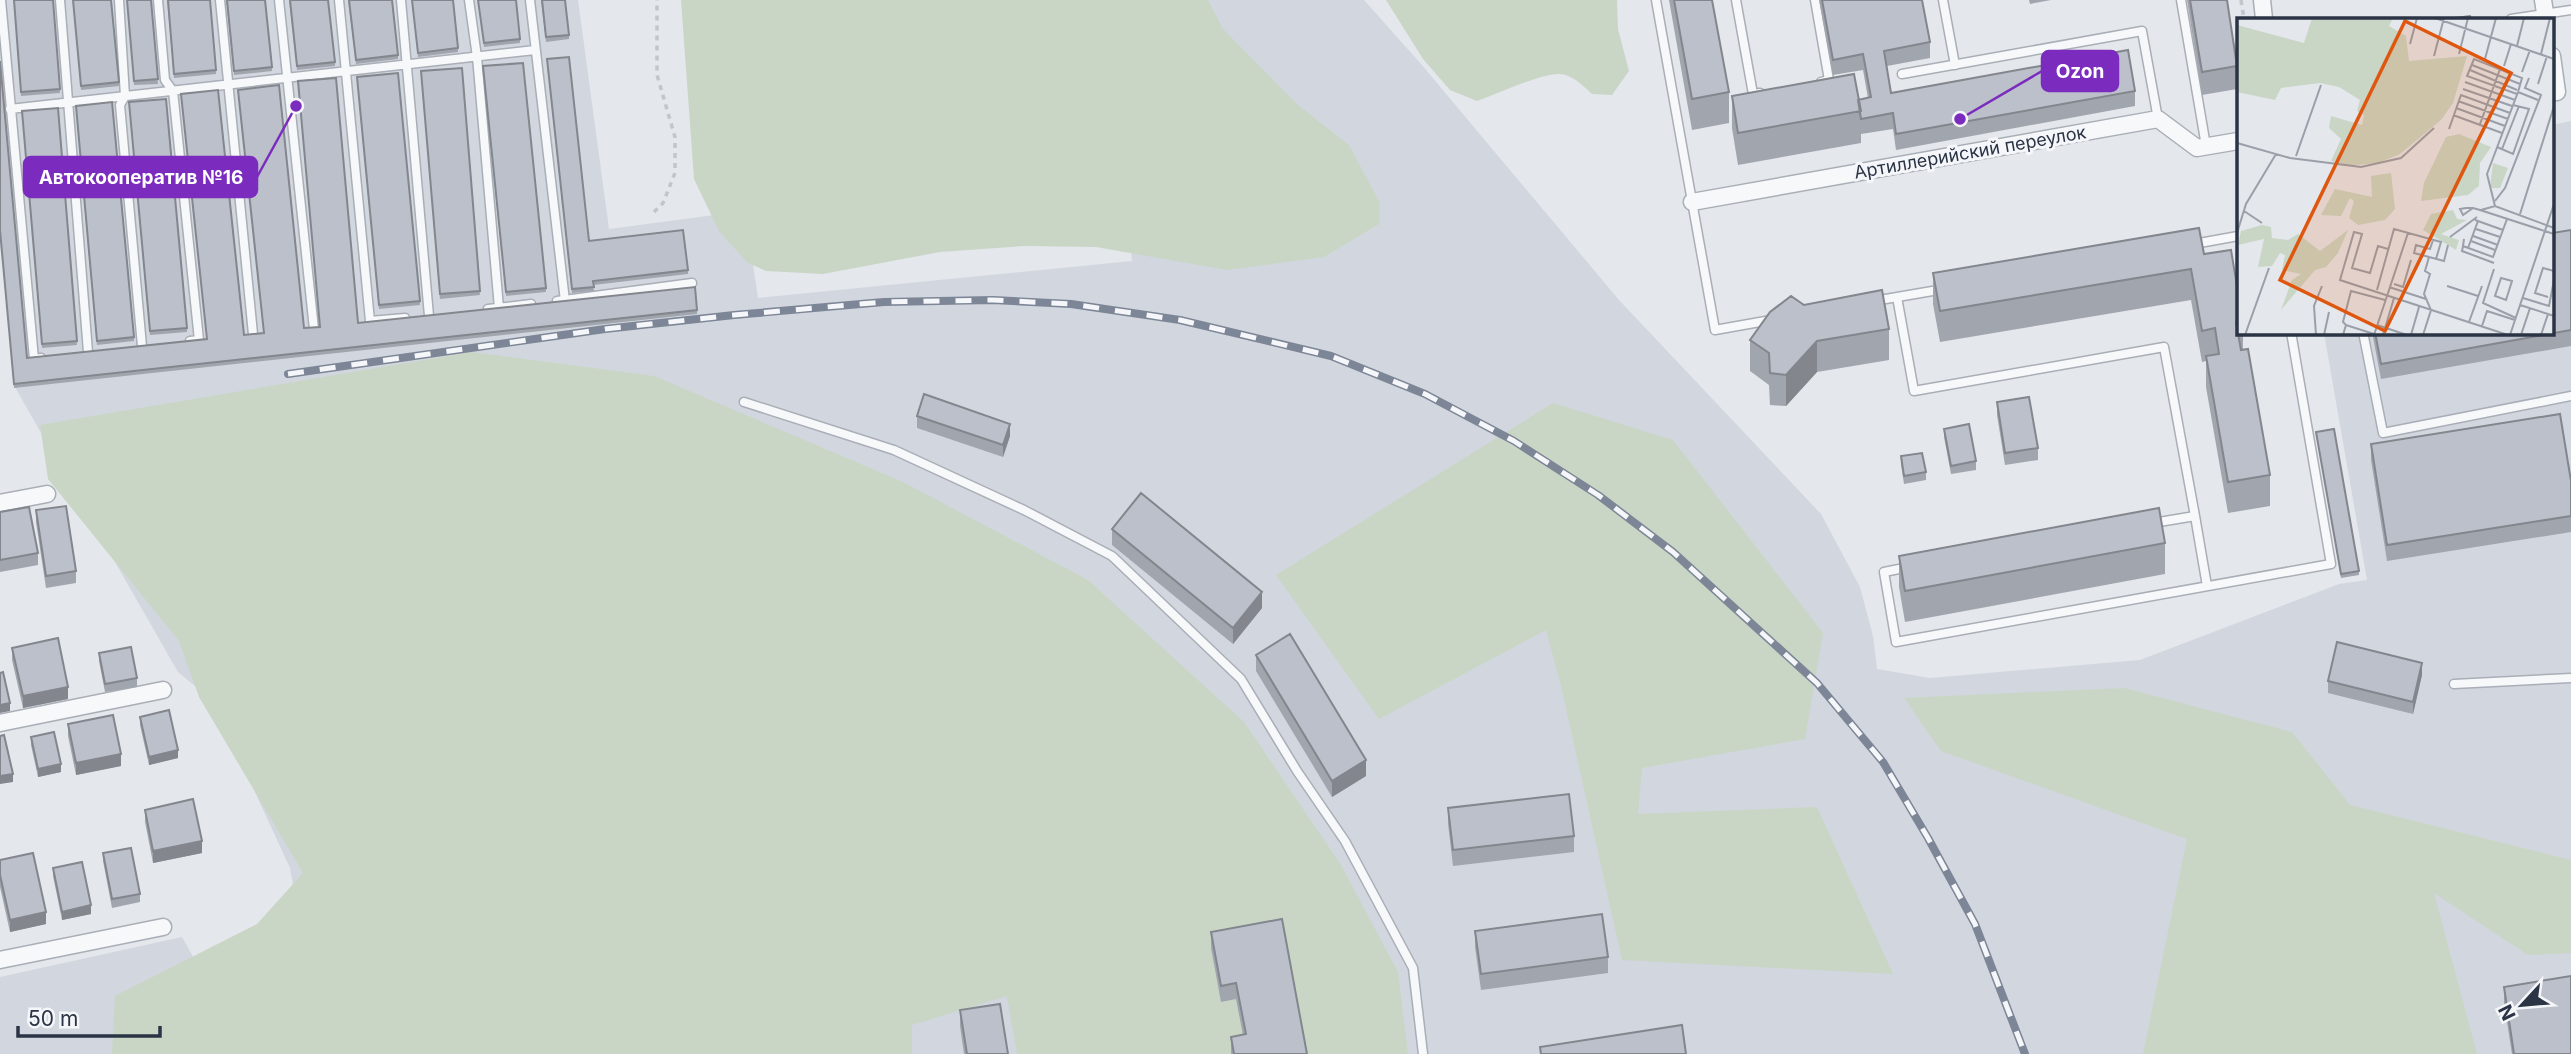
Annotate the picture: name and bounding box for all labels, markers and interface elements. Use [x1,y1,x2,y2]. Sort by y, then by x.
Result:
inset map [2237,18,2554,334]
callout: Ozon [2042,51,2118,91]
text: Ozon [2056,60,2104,83]
street label: Артиллерийский переулок [1852,121,2088,183]
callout: Автокооператив №16 [24,157,257,197]
text: Автокооператив №16 [39,166,243,189]
north arrow [2487,970,2557,1040]
scale bar [18,995,159,1038]
text: N [2494,1001,2521,1024]
text: 50 m [28,1006,78,1031]

